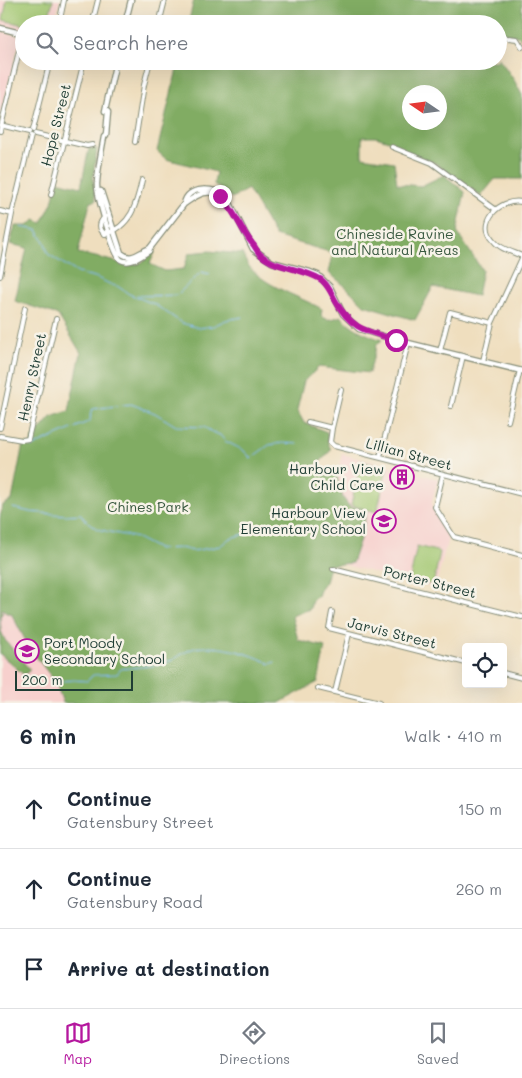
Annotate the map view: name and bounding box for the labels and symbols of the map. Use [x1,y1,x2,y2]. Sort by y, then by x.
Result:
street label: Hope Street [36,82,75,168]
north arrow [402,85,447,130]
route end [209,185,232,208]
park label: Chineside Ravine and Natural Areas [331,224,459,259]
route start [385,329,408,352]
street label: Henry Street [13,331,50,423]
street label: Lillian Street [364,433,454,474]
place label: Harbour View Child Care [289,459,384,494]
building icon: Harbour View Child Care [389,464,415,490]
park label: Chines Park [107,497,189,516]
place label: Harbour View Elementary School [240,503,366,538]
school or university icon: Harbour View Elementary School [371,508,397,534]
street label: Porter Street [382,561,478,602]
street label: Jarvis Street [346,612,439,653]
place label: Port Moody Secondary School [44,633,165,668]
school or university icon: Port Moody Secondary School [14,638,40,664]
scale bar [15,668,132,691]

